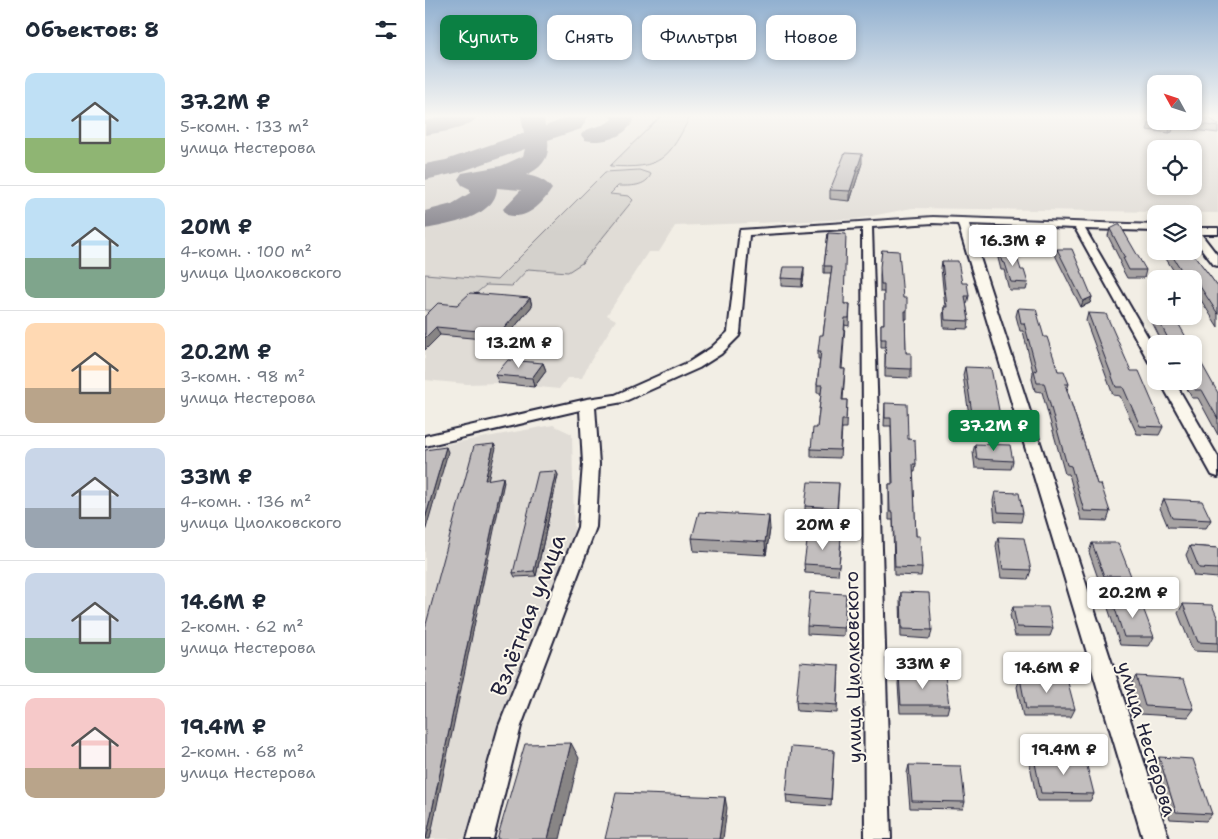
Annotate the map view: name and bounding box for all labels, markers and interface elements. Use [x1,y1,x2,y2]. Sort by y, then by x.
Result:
chip: Купить [440,15,537,60]
chip: Снять [547,15,632,60]
chip: Фильтры [642,15,756,60]
chip: Новое [766,15,856,60]
text: Объектов: 8 [25,16,159,44]
icon: filters [372,16,400,44]
north arrow [1147,75,1203,130]
map controls [1147,75,1202,390]
text: 37.2M ₽ [180,88,271,116]
icon: home [65,93,125,153]
text: 5-комн. · 133 m² [180,116,309,137]
text: улица Нестерова [180,137,316,158]
button: locate [1147,140,1202,195]
button: layers [1147,205,1202,260]
text: 20M ₽ [180,213,252,241]
icon: home [65,218,125,278]
pin: 16.3M ₽ [967,224,1059,267]
text: 16.3M ₽ [980,230,1046,251]
text: 4-комн. · 100 m² [180,241,312,262]
text: улица Циолковского [180,262,342,283]
button: + [1147,270,1202,325]
pin: 13.2M ₽ [473,326,565,369]
text: 13.2M ₽ [486,332,552,353]
button: − [1147,335,1202,390]
text: 20.2M ₽ [180,338,272,366]
icon: home [65,343,125,403]
text: 3-комн. · 98 m² [180,366,305,387]
text: улица Нестерова [180,387,316,408]
pin: 37.2M ₽ [948,410,1040,452]
text: 37.2M ₽ [959,415,1029,436]
text: 33M ₽ [180,463,252,491]
icon: home [65,468,125,528]
text: 4-комн. · 136 m² [180,491,311,512]
pin: 20M ₽ [788,508,858,551]
text: улица Циолковского [180,512,342,533]
text: 20M ₽ [795,514,851,535]
street label: Взлётная улица [484,530,572,700]
street label: улица Циолковского [839,571,867,763]
pin: 20.2M ₽ [1087,576,1179,619]
text: 20.2M ₽ [1098,582,1168,603]
text: 14.6M ₽ [180,588,266,616]
icon: home [65,593,125,653]
text: 2-комн. · 62 m² [180,616,304,637]
text: улица Нестерова [180,637,316,658]
pin: 33M ₽ [888,648,958,690]
pin: 14.6M ₽ [1001,652,1093,694]
text: 33M ₽ [895,653,951,674]
text: 14.6M ₽ [1014,657,1080,678]
street label: улица Нестерова [1112,658,1183,820]
text: 19.4M ₽ [180,713,267,741]
icon: home [65,718,125,778]
pin: 19.4M ₽ [1018,734,1110,776]
text: 19.4M ₽ [1031,739,1097,760]
text: 2-комн. · 68 m² [180,741,304,762]
text: улица Нестерова [180,762,316,783]

